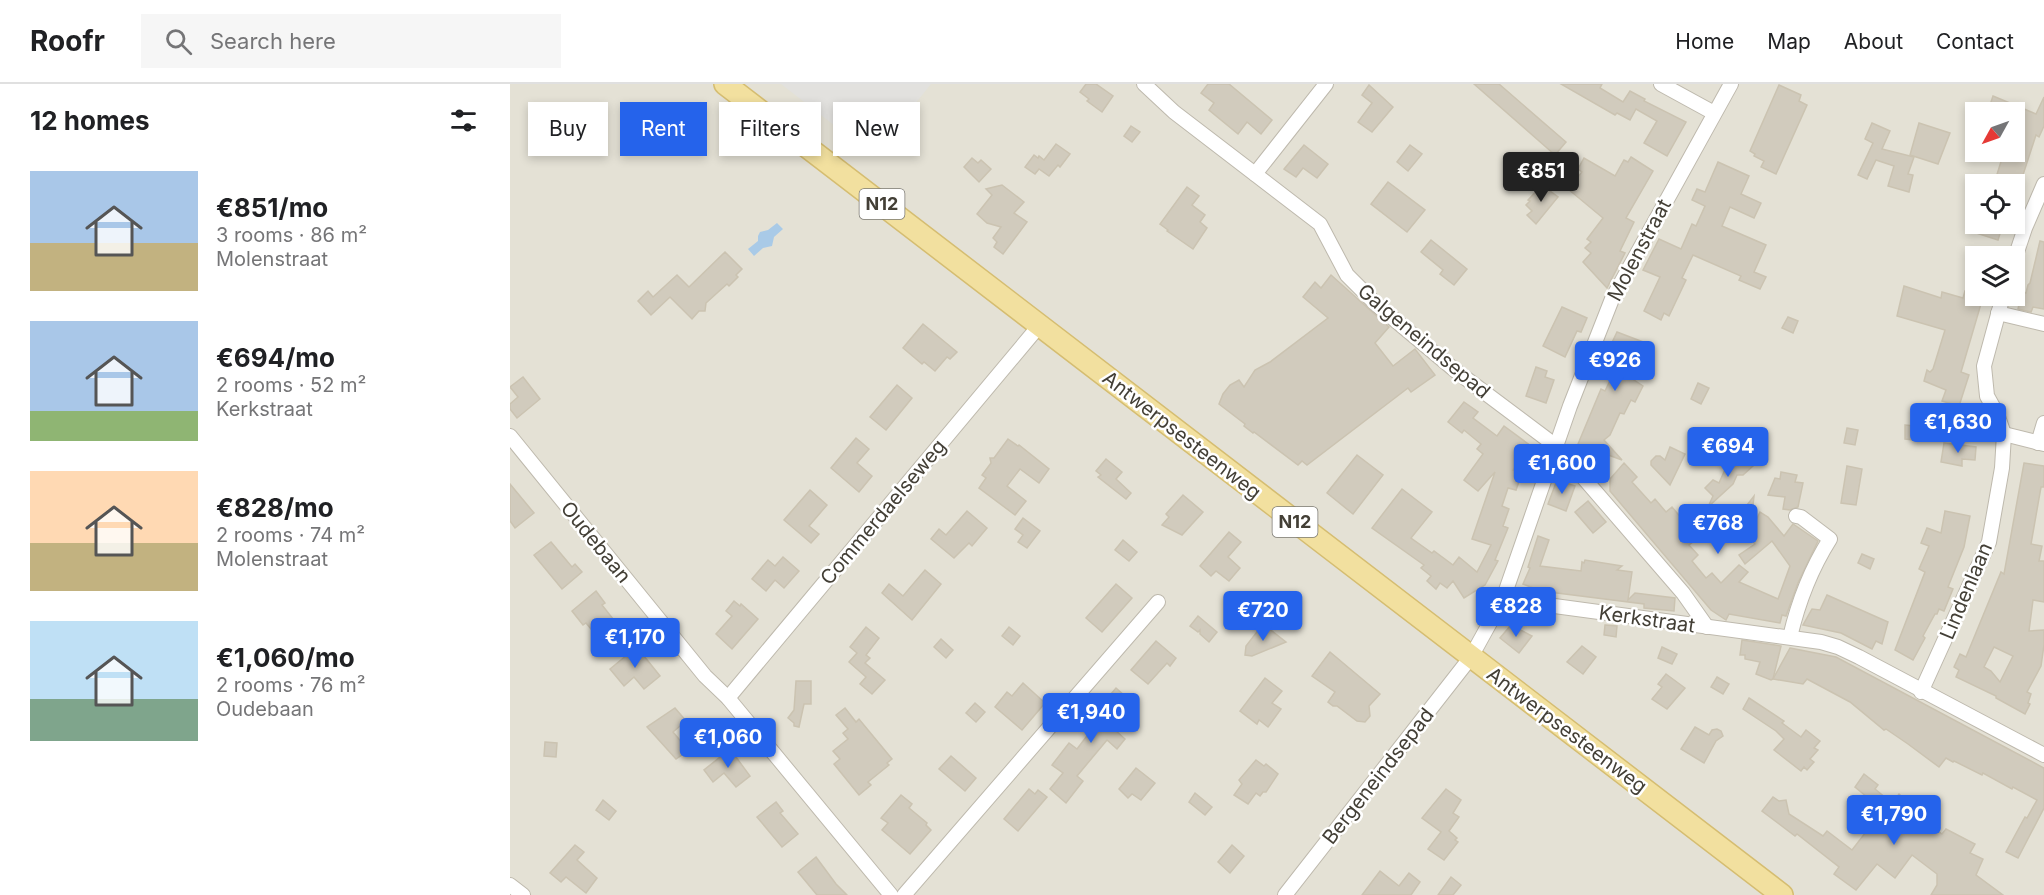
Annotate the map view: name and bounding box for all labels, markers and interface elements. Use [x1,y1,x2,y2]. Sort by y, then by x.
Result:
search box [141,14,561,68]
text: Roofr [30,24,105,58]
icon: search [162,25,195,58]
text: Search here [210,28,336,54]
text: Home [1675,29,1734,54]
text: Map [1767,29,1811,54]
text: About [1844,29,1903,54]
text: Contact [1936,29,2014,54]
chip: Buy [528,102,608,156]
chip: Rent [620,102,707,156]
chip: Filters [719,102,821,156]
chip: New [833,102,920,156]
north arrow [1965,102,2025,162]
map controls [1965,102,2025,306]
icon: filters [447,104,480,137]
text: 12 homes [30,105,150,136]
pin: €851 [1505,152,1577,203]
text: €851 [1517,159,1565,183]
button: locate [1965,174,2025,234]
road number: N12 [860,189,904,219]
text: €851/mo [216,192,328,223]
icon: home [78,195,150,267]
street label: Molenstraat [1602,195,1676,305]
text: 3 rooms · 86 m² [216,223,367,247]
button: layers [1965,246,2025,306]
text: Molenstraat [216,247,328,271]
street label: Galgeneindsepad [1353,279,1495,403]
pin: €926 [1579,341,1651,392]
text: €694/mo [216,342,335,373]
icon: home [78,345,150,417]
text: €926 [1589,348,1641,372]
street label: Antwerpsesteenweg [1098,366,1266,504]
text: 2 rooms · 52 m² [216,373,366,397]
text: Kerkstraat [216,397,313,421]
pin: €1,630 [1909,403,2007,454]
text: €1,630 [1924,410,1992,434]
pin: €694 [1692,427,1764,478]
street label: Commerdaelseweg [815,434,951,590]
text: €694 [1701,434,1755,458]
pin: €1,600 [1513,444,1611,495]
text: €1,600 [1528,451,1596,475]
text: €828/mo [216,492,334,523]
icon: home [78,495,150,567]
street label: Oudebaan [556,496,636,588]
pin: €768 [1682,504,1754,555]
road number: N12 [1272,507,1318,537]
text: €768 [1692,511,1744,535]
text: 2 rooms · 74 m² [216,523,365,547]
street label: Lindenlaan [1935,539,1997,643]
text: Molenstraat [216,547,328,571]
pin: €828 [1480,587,1552,638]
pin: €720 [1227,591,1299,642]
text: €828 [1490,594,1542,618]
text: €720 [1237,598,1289,622]
street label: Kerkstraat [1597,600,1697,638]
pin: €1,170 [586,618,684,669]
text: €1,170 [605,625,665,649]
text: €1,060/mo [216,642,355,673]
icon: home [78,645,150,717]
street label: Antwerpsesteenweg [1482,662,1652,798]
text: 2 rooms · 76 m² [216,673,365,697]
pin: €1,940 [1042,693,1140,744]
text: Oudebaan [216,697,314,721]
text: €1,940 [1057,700,1125,724]
street label: Bergeneindsepad [1317,703,1439,849]
pin: €1,060 [679,718,777,769]
text: €1,060 [694,725,762,749]
pin: €1,790 [1845,795,1943,846]
text: €1,790 [1861,802,1927,826]

